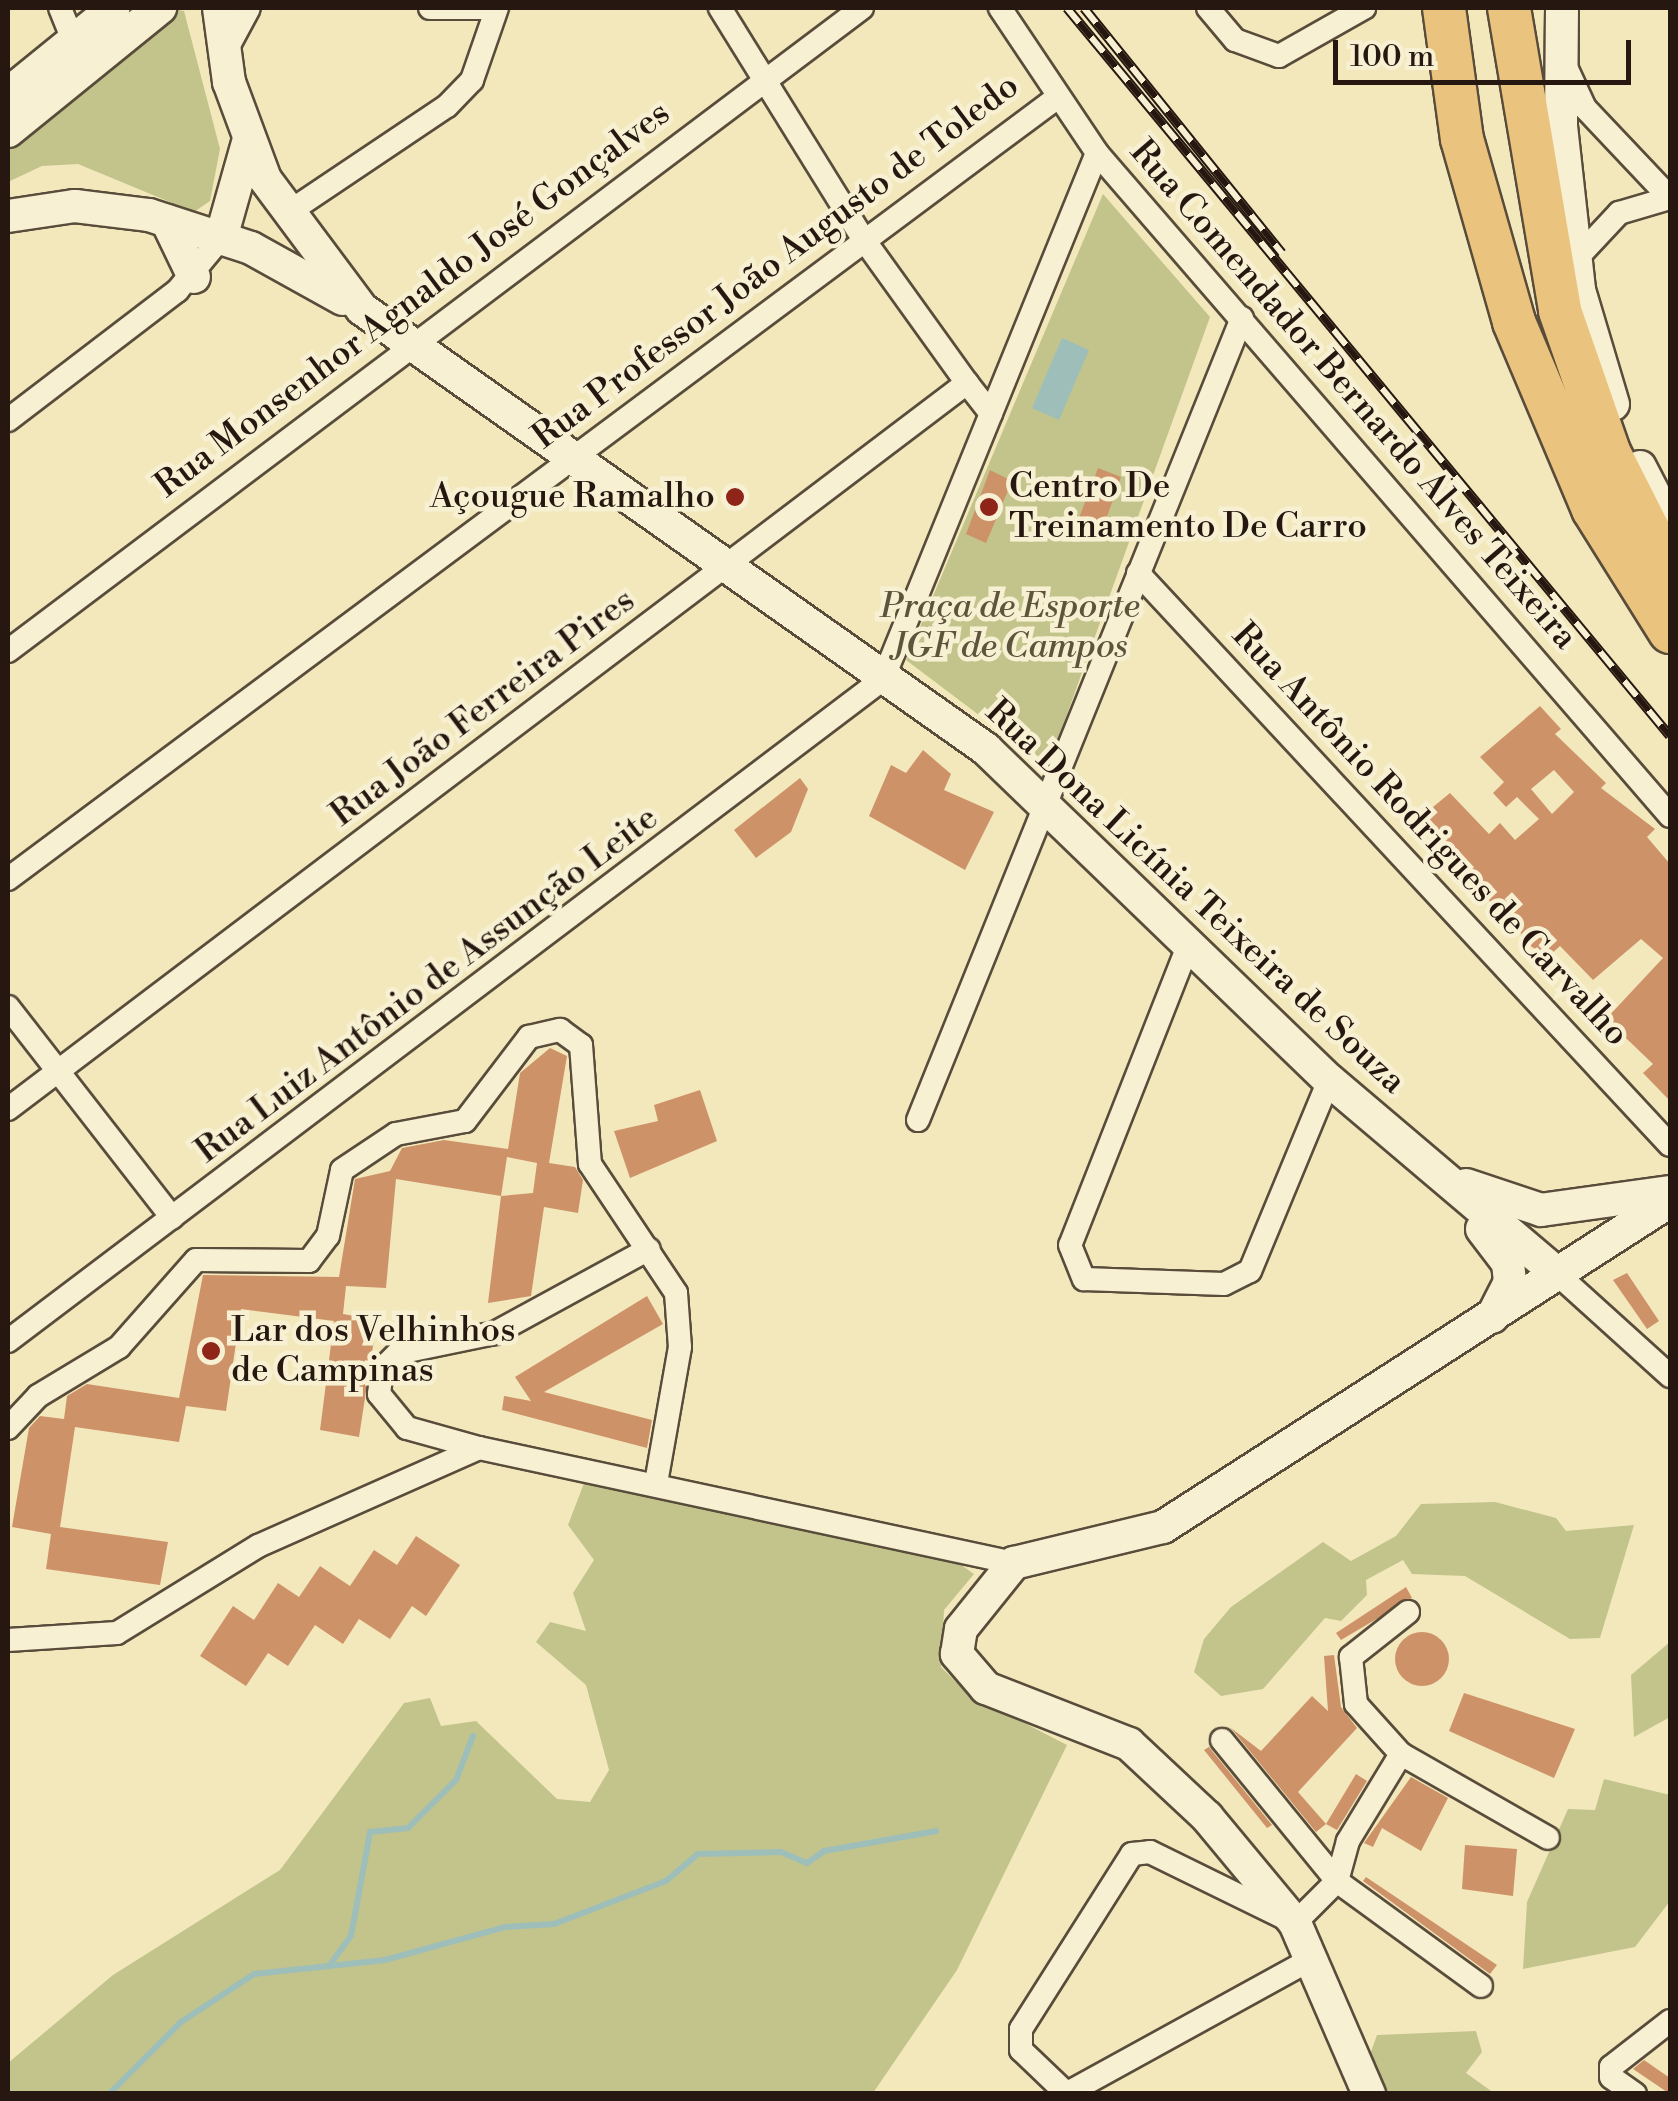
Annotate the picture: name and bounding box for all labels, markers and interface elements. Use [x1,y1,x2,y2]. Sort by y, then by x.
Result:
scale bar [1338,20,1636,82]
text: 100 m [1350,38,1434,76]
street label: Rua Professor João Augusto de Toledo [525,65,1027,459]
street label: Rua Monsenhor Agnaldo José Gonçalves [148,93,678,507]
street label: Rua Comendador Bernardo Alves Teixeira [1120,132,1586,658]
place label: Centro De Treinamento De Carro [1009,466,1367,548]
place label: Açougue Ramalho [430,476,715,518]
marker: Açougue Ramalho [724,486,746,508]
marker: Centro De Treinamento De Carro [978,496,1000,518]
street label: Rua João Ferreira Pires [323,580,643,836]
park label: Praça de Esporte JGF de Campos [880,586,1140,668]
street label: Rua Antônio Rodrigues de Carvalho [1223,615,1637,1055]
street label: Rua Dona Licínia Teixeira de Souza [976,691,1414,1103]
street label: Rua Luiz Antônio de Assunção Leite [188,797,666,1173]
place label: Lar dos Velhinhos de Campinas [231,1310,516,1392]
marker: Lar dos Velhinhos de Campinas [200,1340,222,1362]

